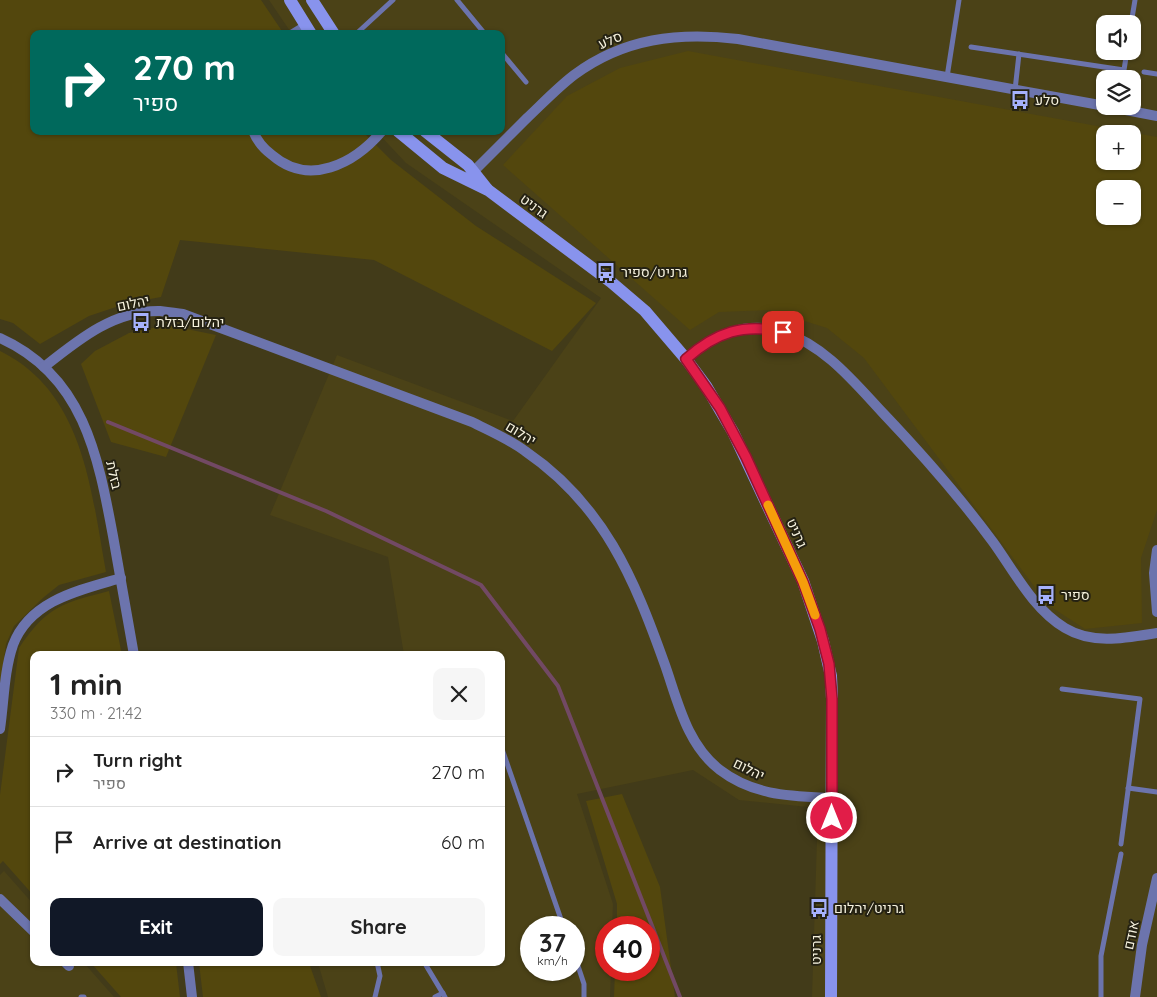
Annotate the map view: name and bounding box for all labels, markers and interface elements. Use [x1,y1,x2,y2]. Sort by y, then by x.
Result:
map controls [1096,15,1141,225]
button: sound [1096,15,1141,60]
street label: סלע [595,27,625,53]
text: 270 m [133,45,236,89]
icon: right [50,50,115,115]
button: layers [1096,70,1141,115]
text: ספיר [133,89,178,117]
bus stop icon: סלע [1009,89,1031,111]
place label: סלע [1035,91,1059,109]
button: + [1096,125,1141,170]
button: − [1096,180,1141,225]
street label: גרניט [517,190,551,222]
bus stop icon: גרניט/ספיר [595,261,617,283]
place label: גרניט/ספיר [621,263,687,281]
street label: יהלום [115,291,151,315]
bus stop icon: יהלום/בזלת [130,311,152,333]
pin [762,311,804,353]
place label: יהלום/בזלת [156,313,224,331]
icon: arrive [769,318,797,346]
street label: יהלום [502,417,540,449]
street label: בזלת [102,459,126,491]
street label: גרניט [783,516,811,550]
bus stop icon: ספיר [1035,584,1057,606]
place label: ספיר [1061,586,1090,604]
text: 1 min [50,665,123,703]
button: close [433,668,485,720]
text: 330 m · 21:42 [50,703,142,723]
text: Turn right [93,748,182,772]
street label: יהלום [730,754,768,784]
icon: right [50,758,78,786]
text: 270 m [431,760,485,784]
text: ספיר [93,773,126,793]
position arrow [805,791,857,843]
icon: arrive [50,828,78,856]
text: Arrive at destination [93,830,282,854]
text: 60 m [441,830,485,854]
bus stop icon: גרניט/יהלום [808,897,830,919]
button: Exit [50,898,263,956]
button: Share [273,898,485,956]
place label: גרניט/יהלום [834,899,904,917]
speed limit sign: 40 [595,916,660,981]
street label: אודם [1119,919,1143,951]
text: 37 [539,927,566,958]
street label: גרניט [807,935,825,965]
text: km/h [537,953,568,968]

